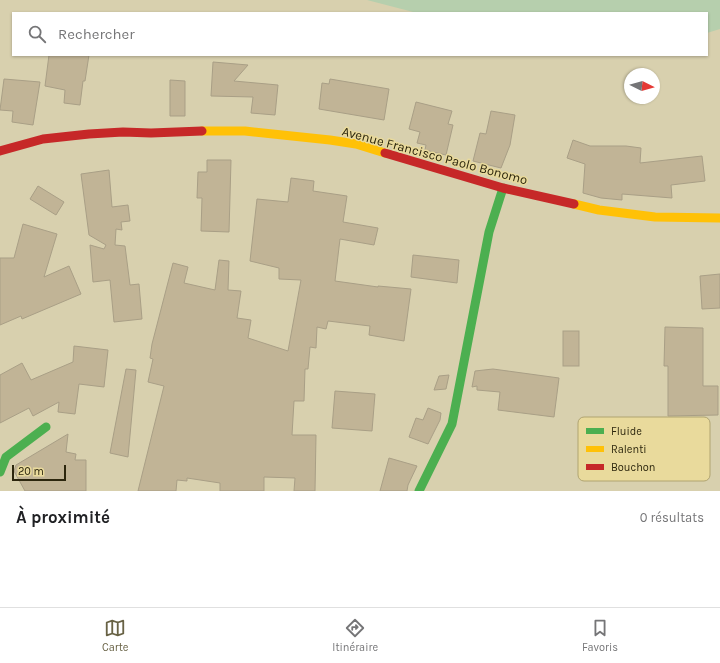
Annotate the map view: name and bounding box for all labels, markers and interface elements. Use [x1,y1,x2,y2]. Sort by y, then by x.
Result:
search box [12,12,708,56]
icon: search [26,23,48,45]
text: Rechercher [58,25,135,43]
north arrow [624,68,660,104]
street label: Avenue Francisco Paolo Bonomo [340,123,529,187]
legend [578,417,710,481]
text: Fluide [611,425,642,438]
text: Ralenti [611,443,647,456]
text: Bouchon [611,461,655,474]
scale bar [12,463,66,482]
text: 20 m [18,465,44,478]
text: À proximité [16,507,110,527]
text: 0 résultats [640,510,704,525]
tab: Carte [102,617,128,654]
tab: Itinéraire [332,617,378,654]
tab: Favoris [582,617,618,654]

